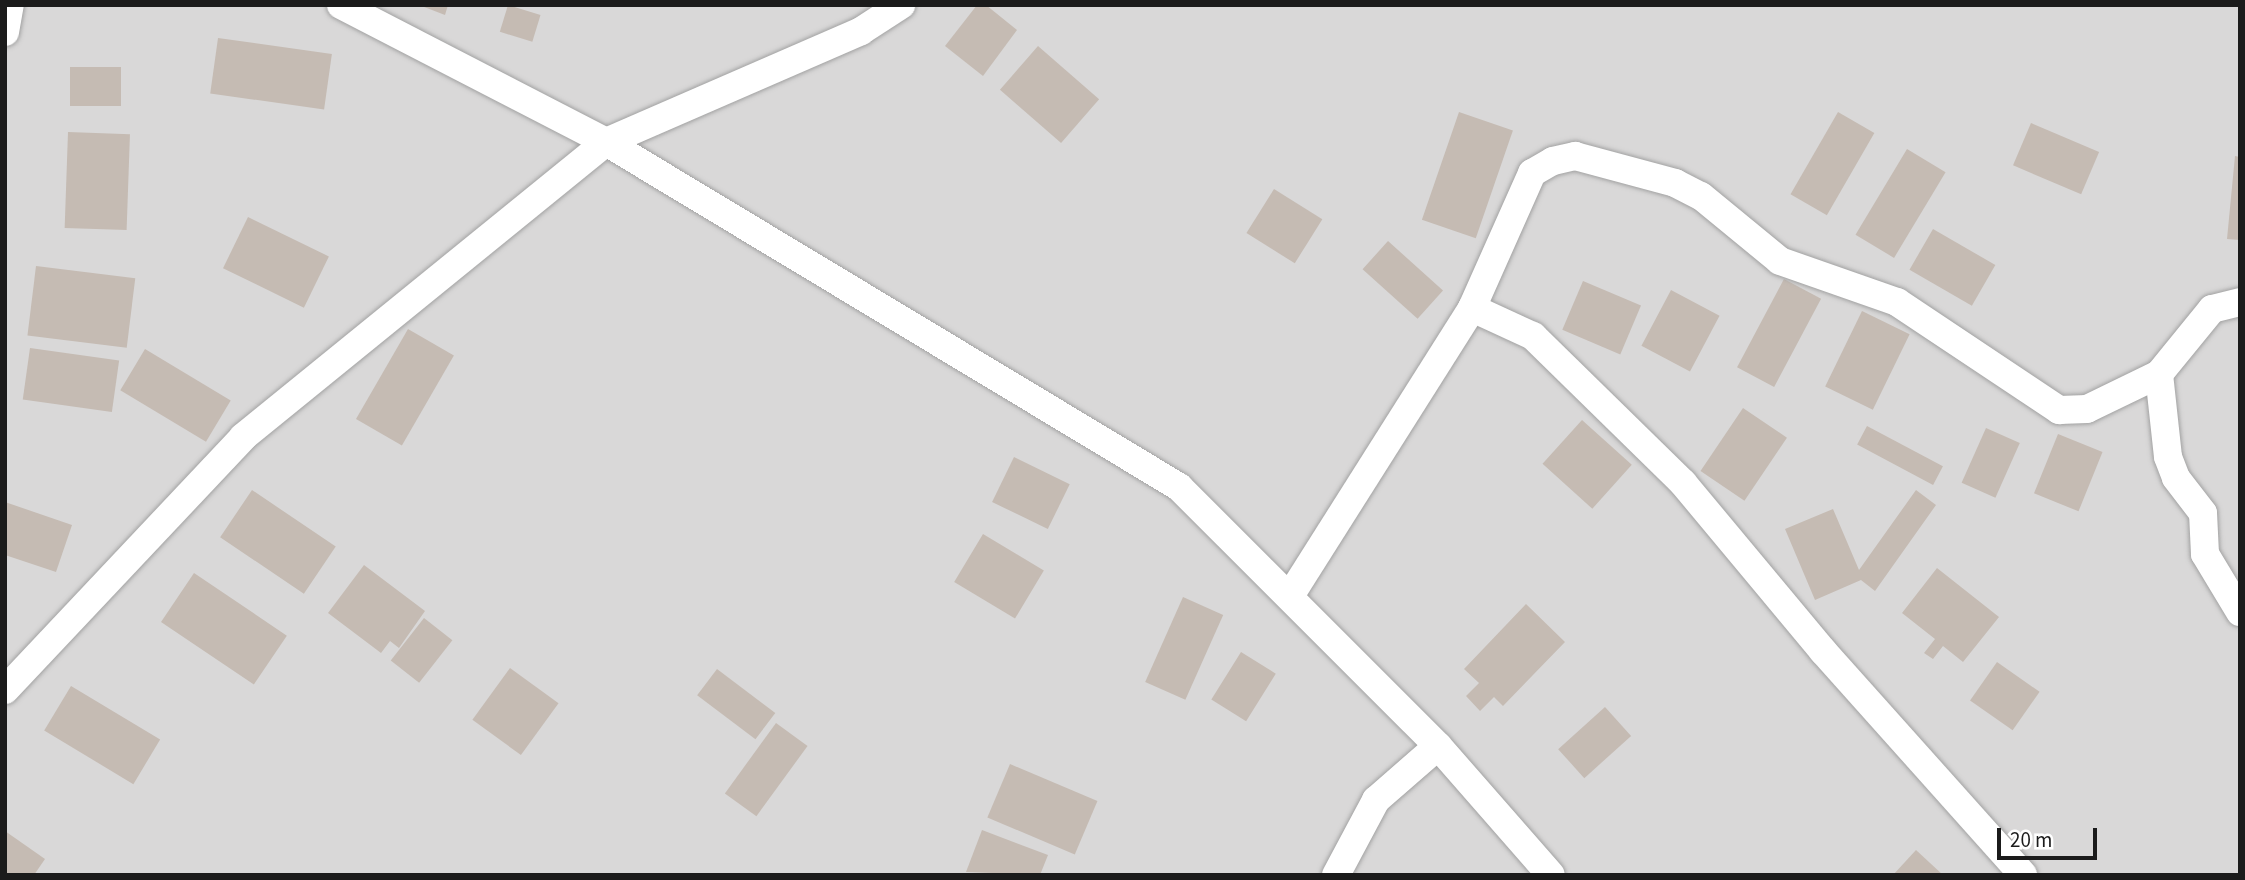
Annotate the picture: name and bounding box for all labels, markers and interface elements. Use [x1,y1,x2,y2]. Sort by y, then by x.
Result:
scale bar [2000,814,2100,858]
text: 20 m [2010,825,2052,855]

